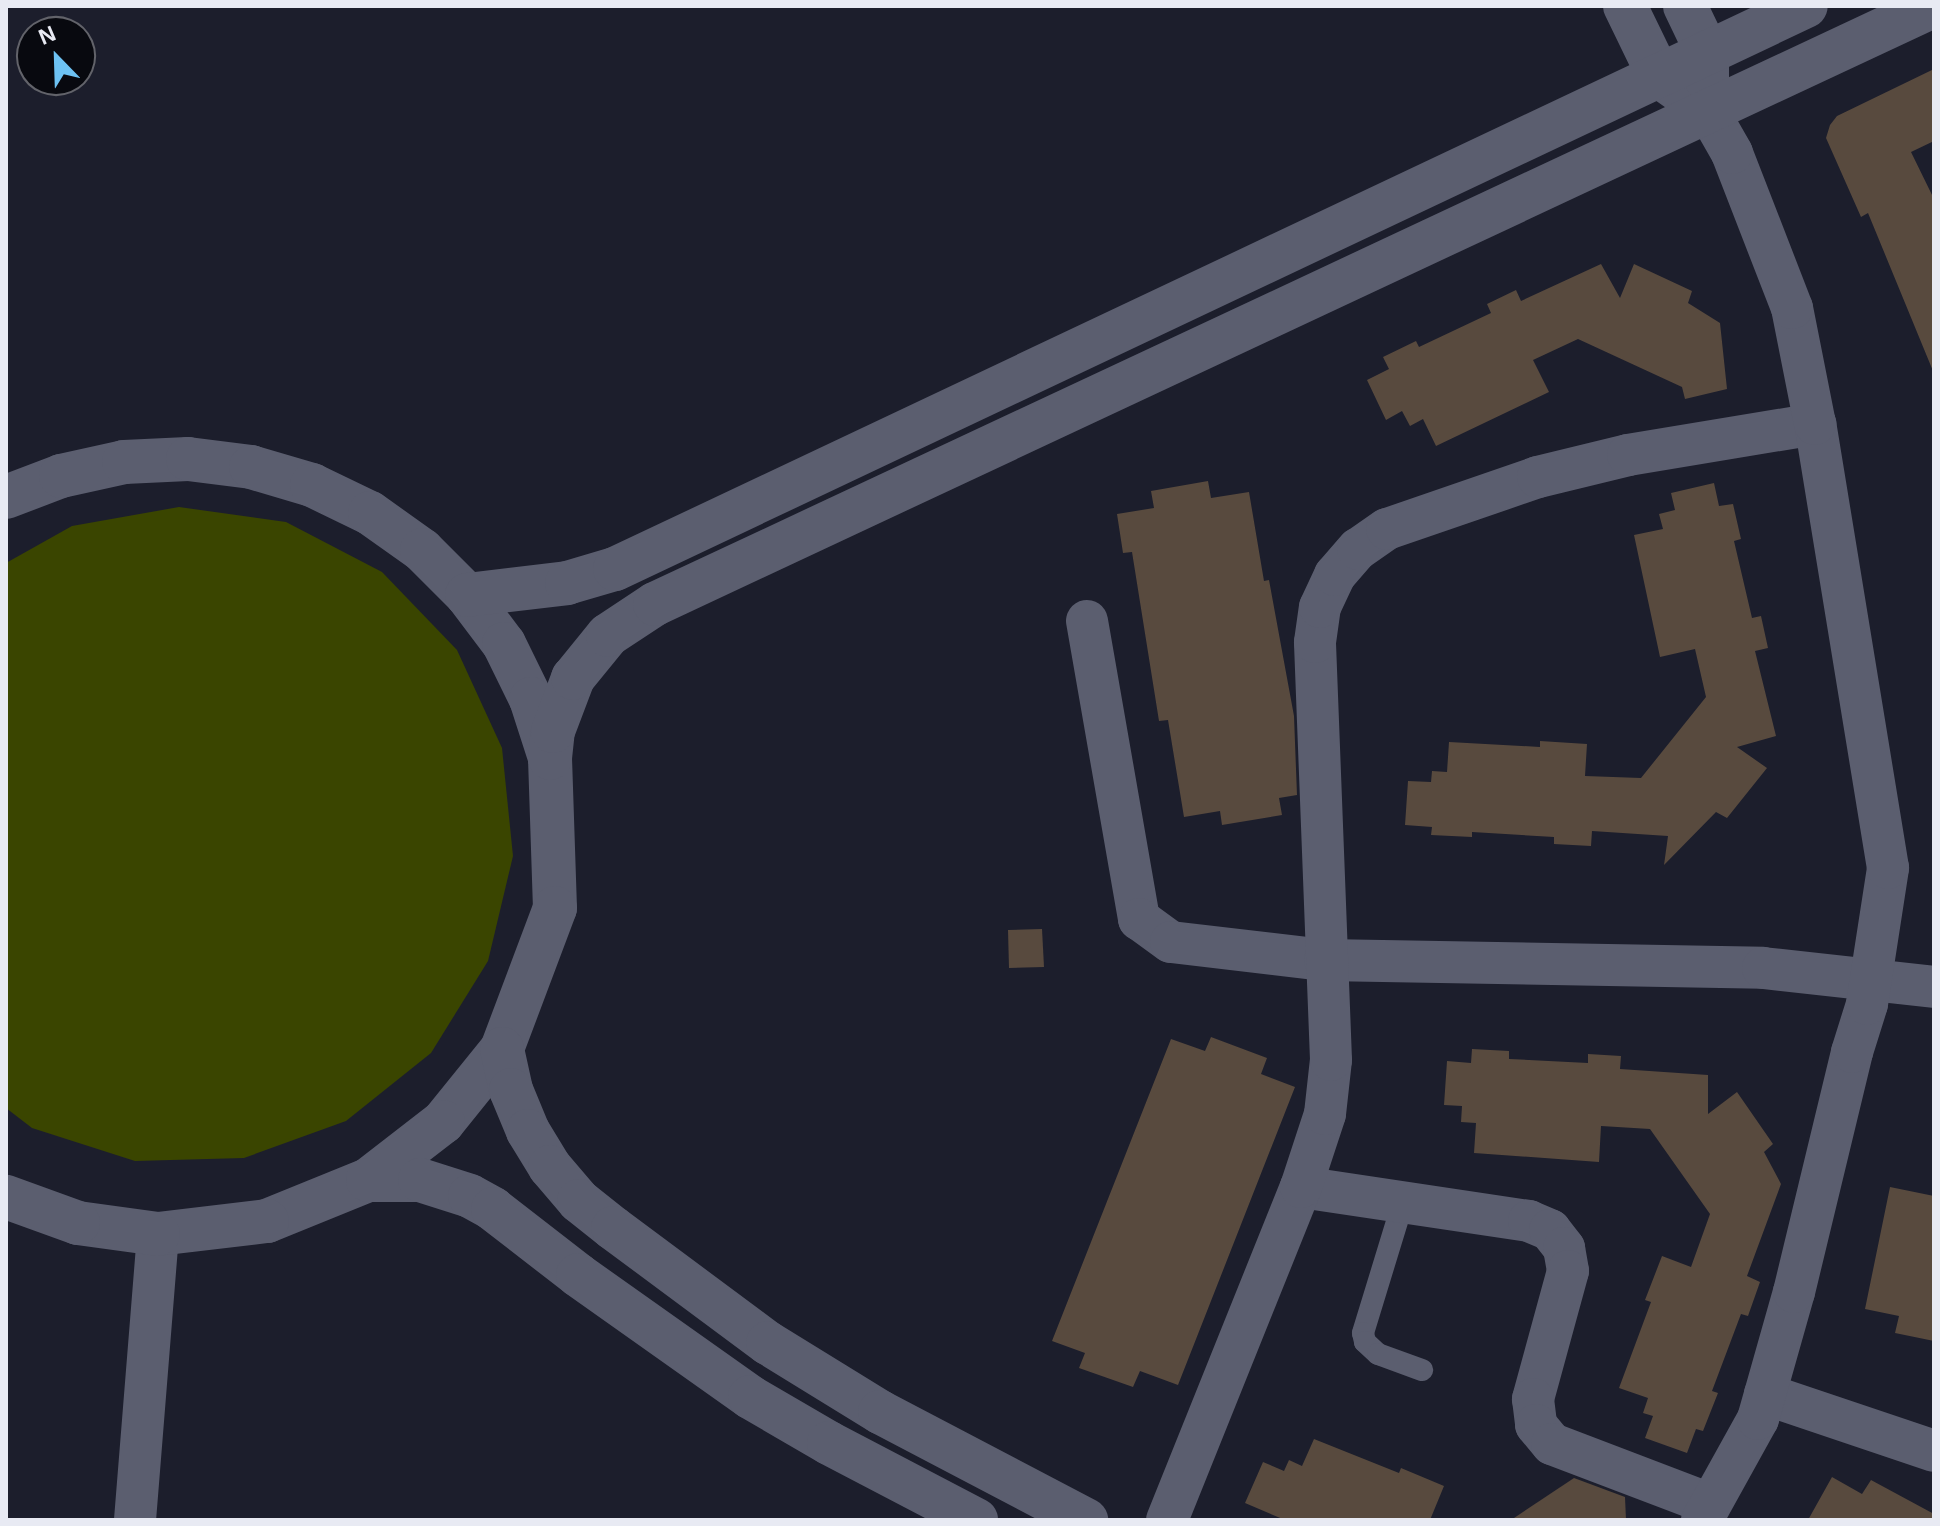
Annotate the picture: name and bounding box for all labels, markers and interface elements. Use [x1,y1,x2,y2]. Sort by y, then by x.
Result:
north arrow [16,16,96,96]
text: N [35,21,59,50]

